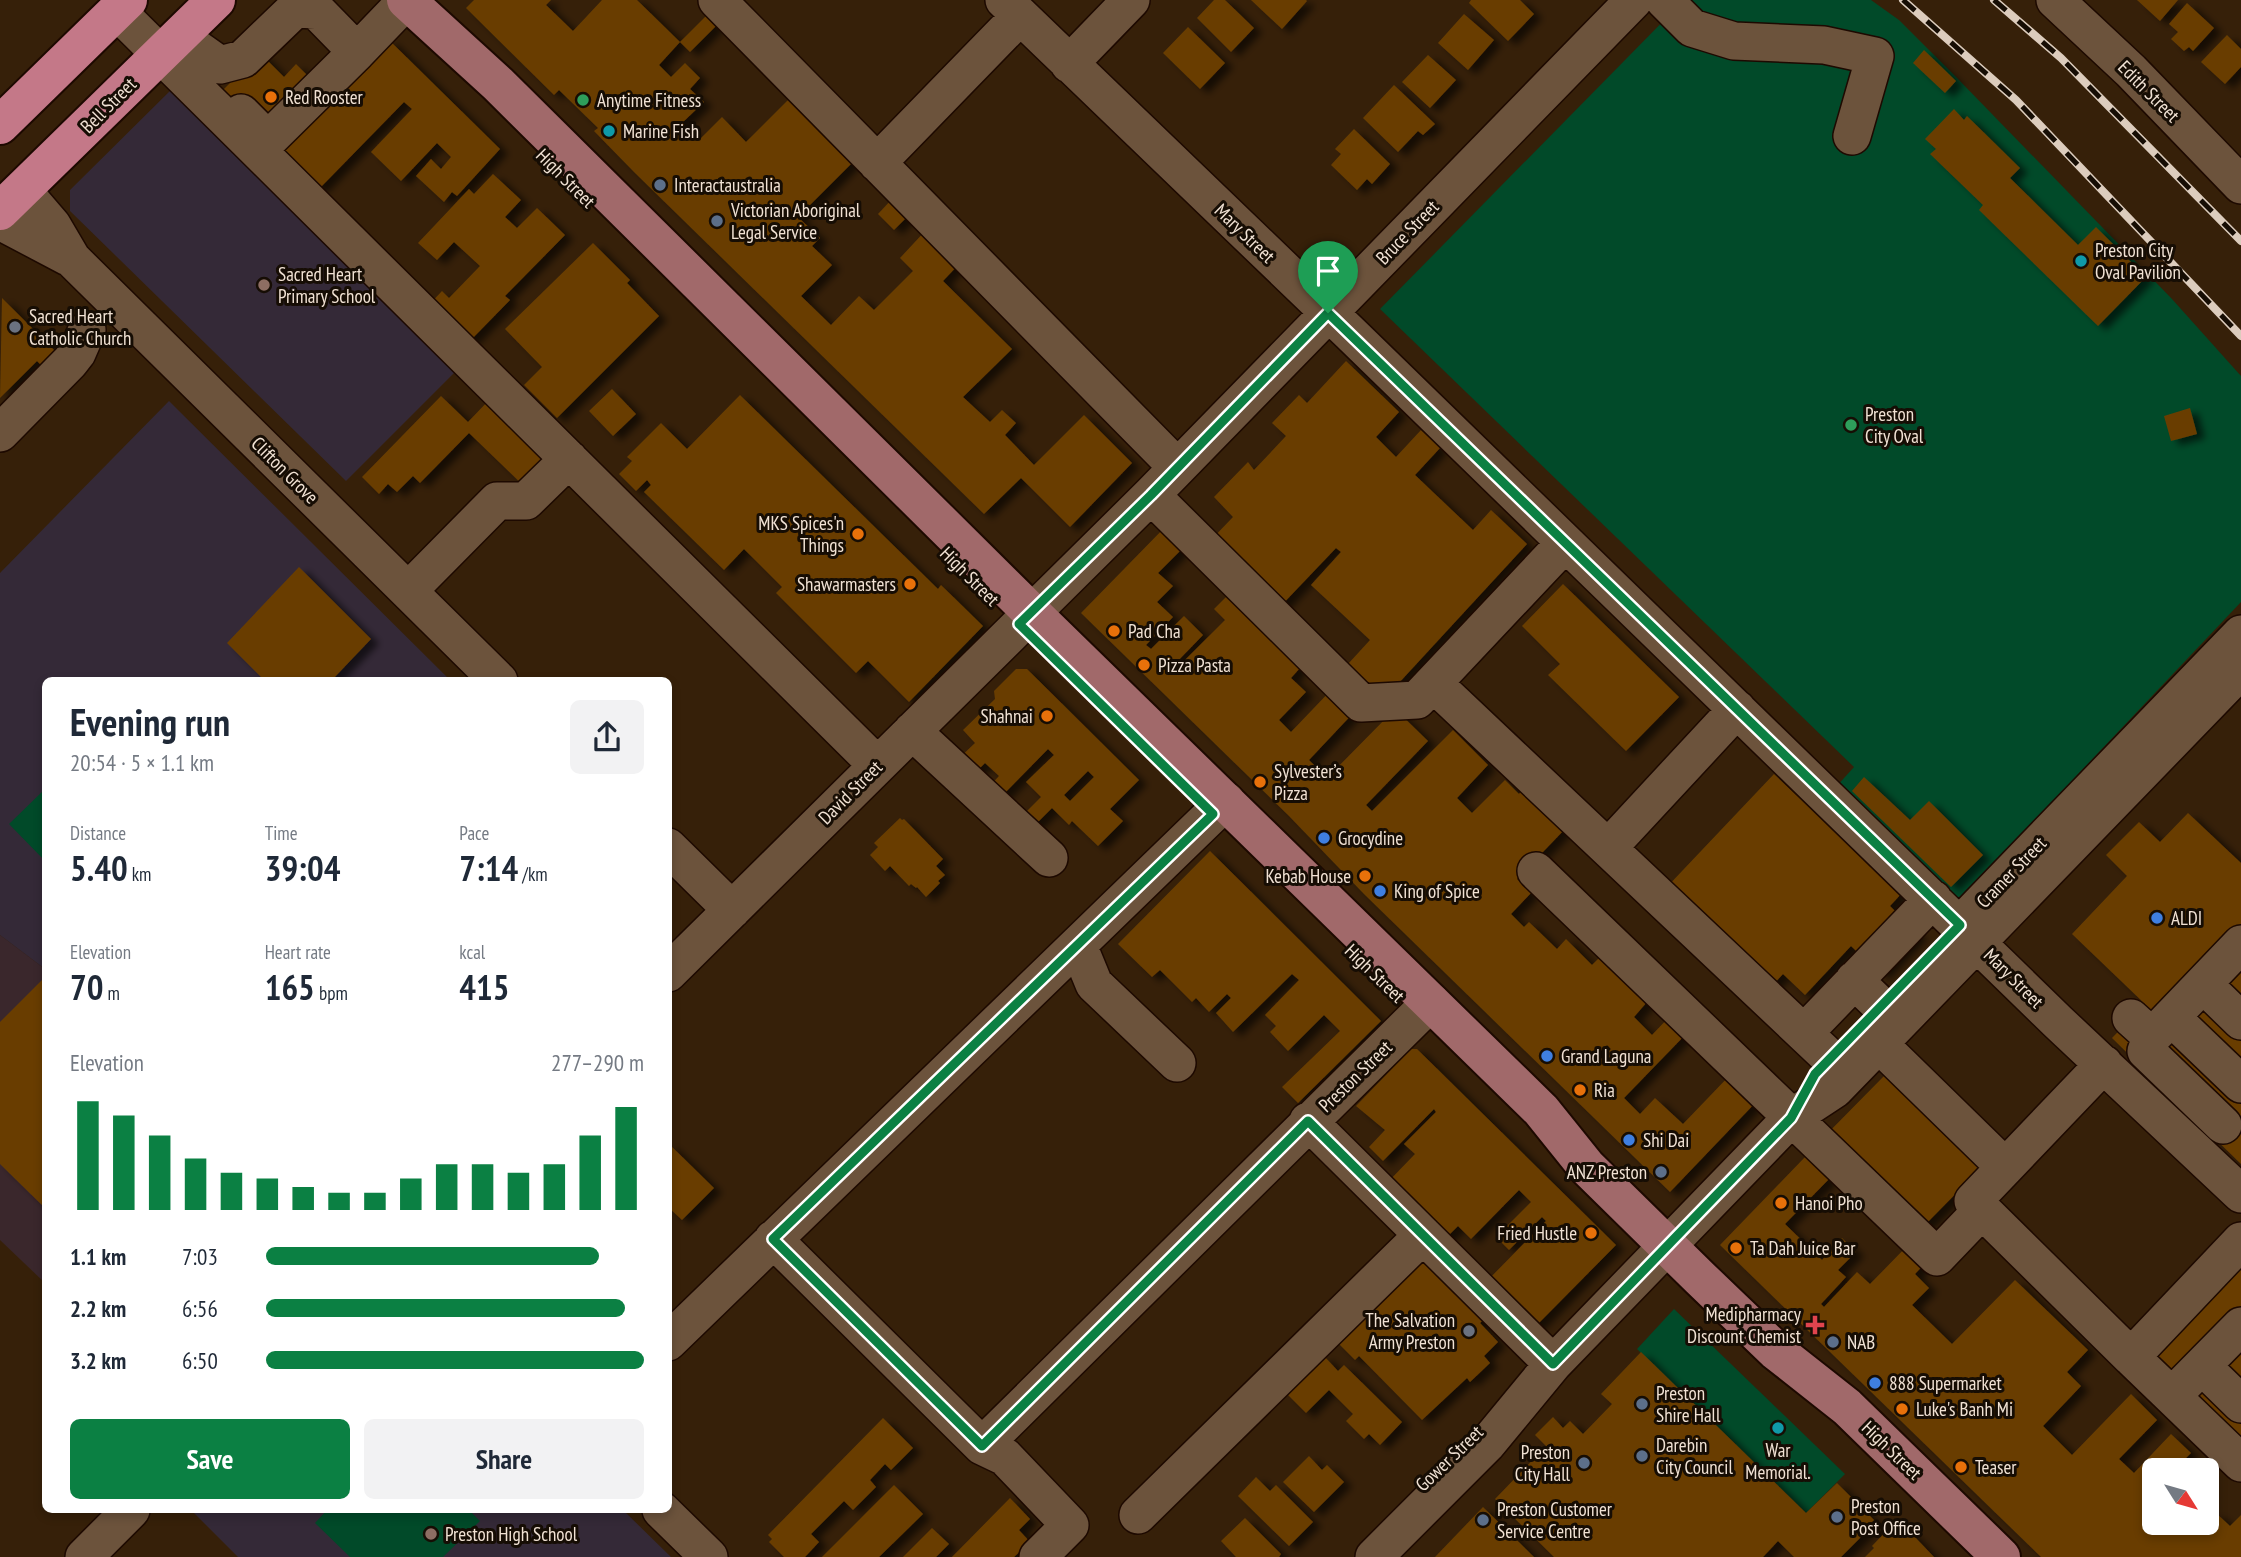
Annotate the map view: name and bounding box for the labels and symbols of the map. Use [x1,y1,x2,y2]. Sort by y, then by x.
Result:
street label: Edith Street [2113,55,2185,127]
street label: Bell Street [75,72,141,138]
place label: Red Rooster [285,85,364,109]
place label: Anytime Fitness [597,88,701,112]
marker: Red Rooster [263,89,279,105]
marker: Anytime Fitness [575,92,591,108]
place label: Marine Fish [623,119,699,143]
marker: Marine Fish [601,123,617,139]
street label: High Street [531,143,601,213]
place label: Interactaustralia [674,173,781,197]
marker: Interactaustralia [652,177,668,193]
street label: Bruce Street [1371,194,1444,269]
place label: Victorian Aboriginal Legal Service [730,198,861,244]
street label: Mary Street [1210,198,1281,268]
marker: Victorian Aboriginal Legal Service [709,213,725,229]
place label: Preston City Oval Pavilion [2095,238,2181,284]
pin [1298,241,1358,313]
marker: Preston City Oval Pavilion [2073,253,2089,269]
place label: Sacred Heart Primary School [278,262,376,308]
marker: Sacred Heart Primary School [256,277,272,293]
place label: Sacred Heart Catholic Church [29,304,131,350]
marker: Sacred Heart Catholic Church [7,319,23,335]
place label: Preston City Oval [1865,402,1924,448]
marker: Preston City Oval [1843,417,1859,433]
street label: Clifton Grove [246,431,324,509]
place label: MKS Spices'n Things [758,511,844,557]
marker: MKS Spices'n Things [850,526,866,542]
street label: High Street [935,541,1005,611]
place label: Shawarmasters [797,572,896,596]
marker: Shawarmasters [902,576,918,592]
place label: Pad Cha [1128,619,1181,643]
marker: Pad Cha [1106,623,1122,639]
place label: Pizza Pasta [1158,653,1231,677]
marker: Pizza Pasta [1136,657,1152,673]
place label: Shahnai [980,704,1033,728]
marker: Shahnai [1039,708,1055,724]
street label: David Street [813,754,888,829]
place label: Sylvester’s Pizza [1274,759,1342,805]
marker: Sylvester’s Pizza [1252,774,1268,790]
place label: Grocydine [1338,826,1403,850]
marker: Grocydine [1316,830,1332,846]
street label: Cramer Street [1971,831,2051,913]
place label: Kebab House [1265,864,1351,888]
marker: Kebab House [1357,868,1373,884]
place label: King of Spice [1394,879,1480,903]
marker: King of Spice [1372,883,1388,899]
place label: ALDI [2171,906,2202,930]
marker: ALDI [2149,910,2165,926]
street label: High Street [1340,939,1411,1008]
street label: Mary Street [1979,943,2049,1013]
street label: Preston Street [1313,1035,1397,1117]
place label: Grand Laguna [1561,1044,1651,1068]
marker: Grand Laguna [1539,1048,1555,1064]
place label: Ria [1594,1078,1615,1102]
marker: Ria [1572,1082,1588,1098]
place label: Shi Dai [1643,1128,1689,1152]
marker: Shi Dai [1621,1132,1637,1148]
place label: ANZ Preston [1567,1160,1647,1184]
marker: ANZ Preston [1653,1164,1669,1180]
place label: Hanoi Pho [1795,1191,1863,1215]
marker: Hanoi Pho [1773,1195,1789,1211]
place label: Fried Hustle [1497,1221,1577,1245]
marker: Fried Hustle [1583,1225,1599,1241]
place label: Ta Dah Juice Bar [1750,1236,1856,1260]
marker: Ta Dah Juice Bar [1728,1240,1744,1256]
place label: Medipharmacy Discount Chemist [1687,1302,1802,1348]
place label: The Salvation Army Preston [1365,1308,1455,1354]
marker: Medipharmacy Discount Chemist [1807,1317,1823,1333]
marker: The Salvation Army Preston [1461,1323,1477,1339]
place label: NAB [1847,1330,1875,1354]
marker: NAB [1825,1334,1841,1350]
place label: 888 Supermarket [1889,1371,2003,1395]
marker: 888 Supermarket [1867,1375,1883,1391]
place label: Preston Shire Hall [1656,1381,1721,1427]
marker: Preston Shire Hall [1634,1396,1650,1412]
place label: Luke's Banh Mi [1916,1397,2013,1421]
marker: Luke's Banh Mi [1894,1401,1910,1417]
street label: High Street [1857,1416,1928,1485]
street label: Gower Street [1410,1419,1488,1496]
marker: War Memorial. [1770,1420,1786,1436]
place label: Darebin City Council [1656,1433,1733,1479]
place label: War Memorial. [1745,1438,1811,1484]
place label: Preston City Hall [1515,1440,1571,1486]
marker: Darebin City Council [1634,1448,1650,1464]
marker: Preston City Hall [1576,1455,1592,1471]
place label: Teaser [1975,1455,2017,1479]
north arrow [2142,1458,2219,1535]
marker: Teaser [1953,1459,1969,1475]
place label: Preston Post Office [1851,1494,1921,1540]
place label: Preston Customer Service Centre [1497,1497,1613,1543]
marker: Preston Post Office [1829,1509,1845,1525]
marker: Preston Customer Service Centre [1475,1512,1491,1528]
place label: Preston High School [445,1522,578,1546]
marker: Preston High School [423,1526,439,1542]

